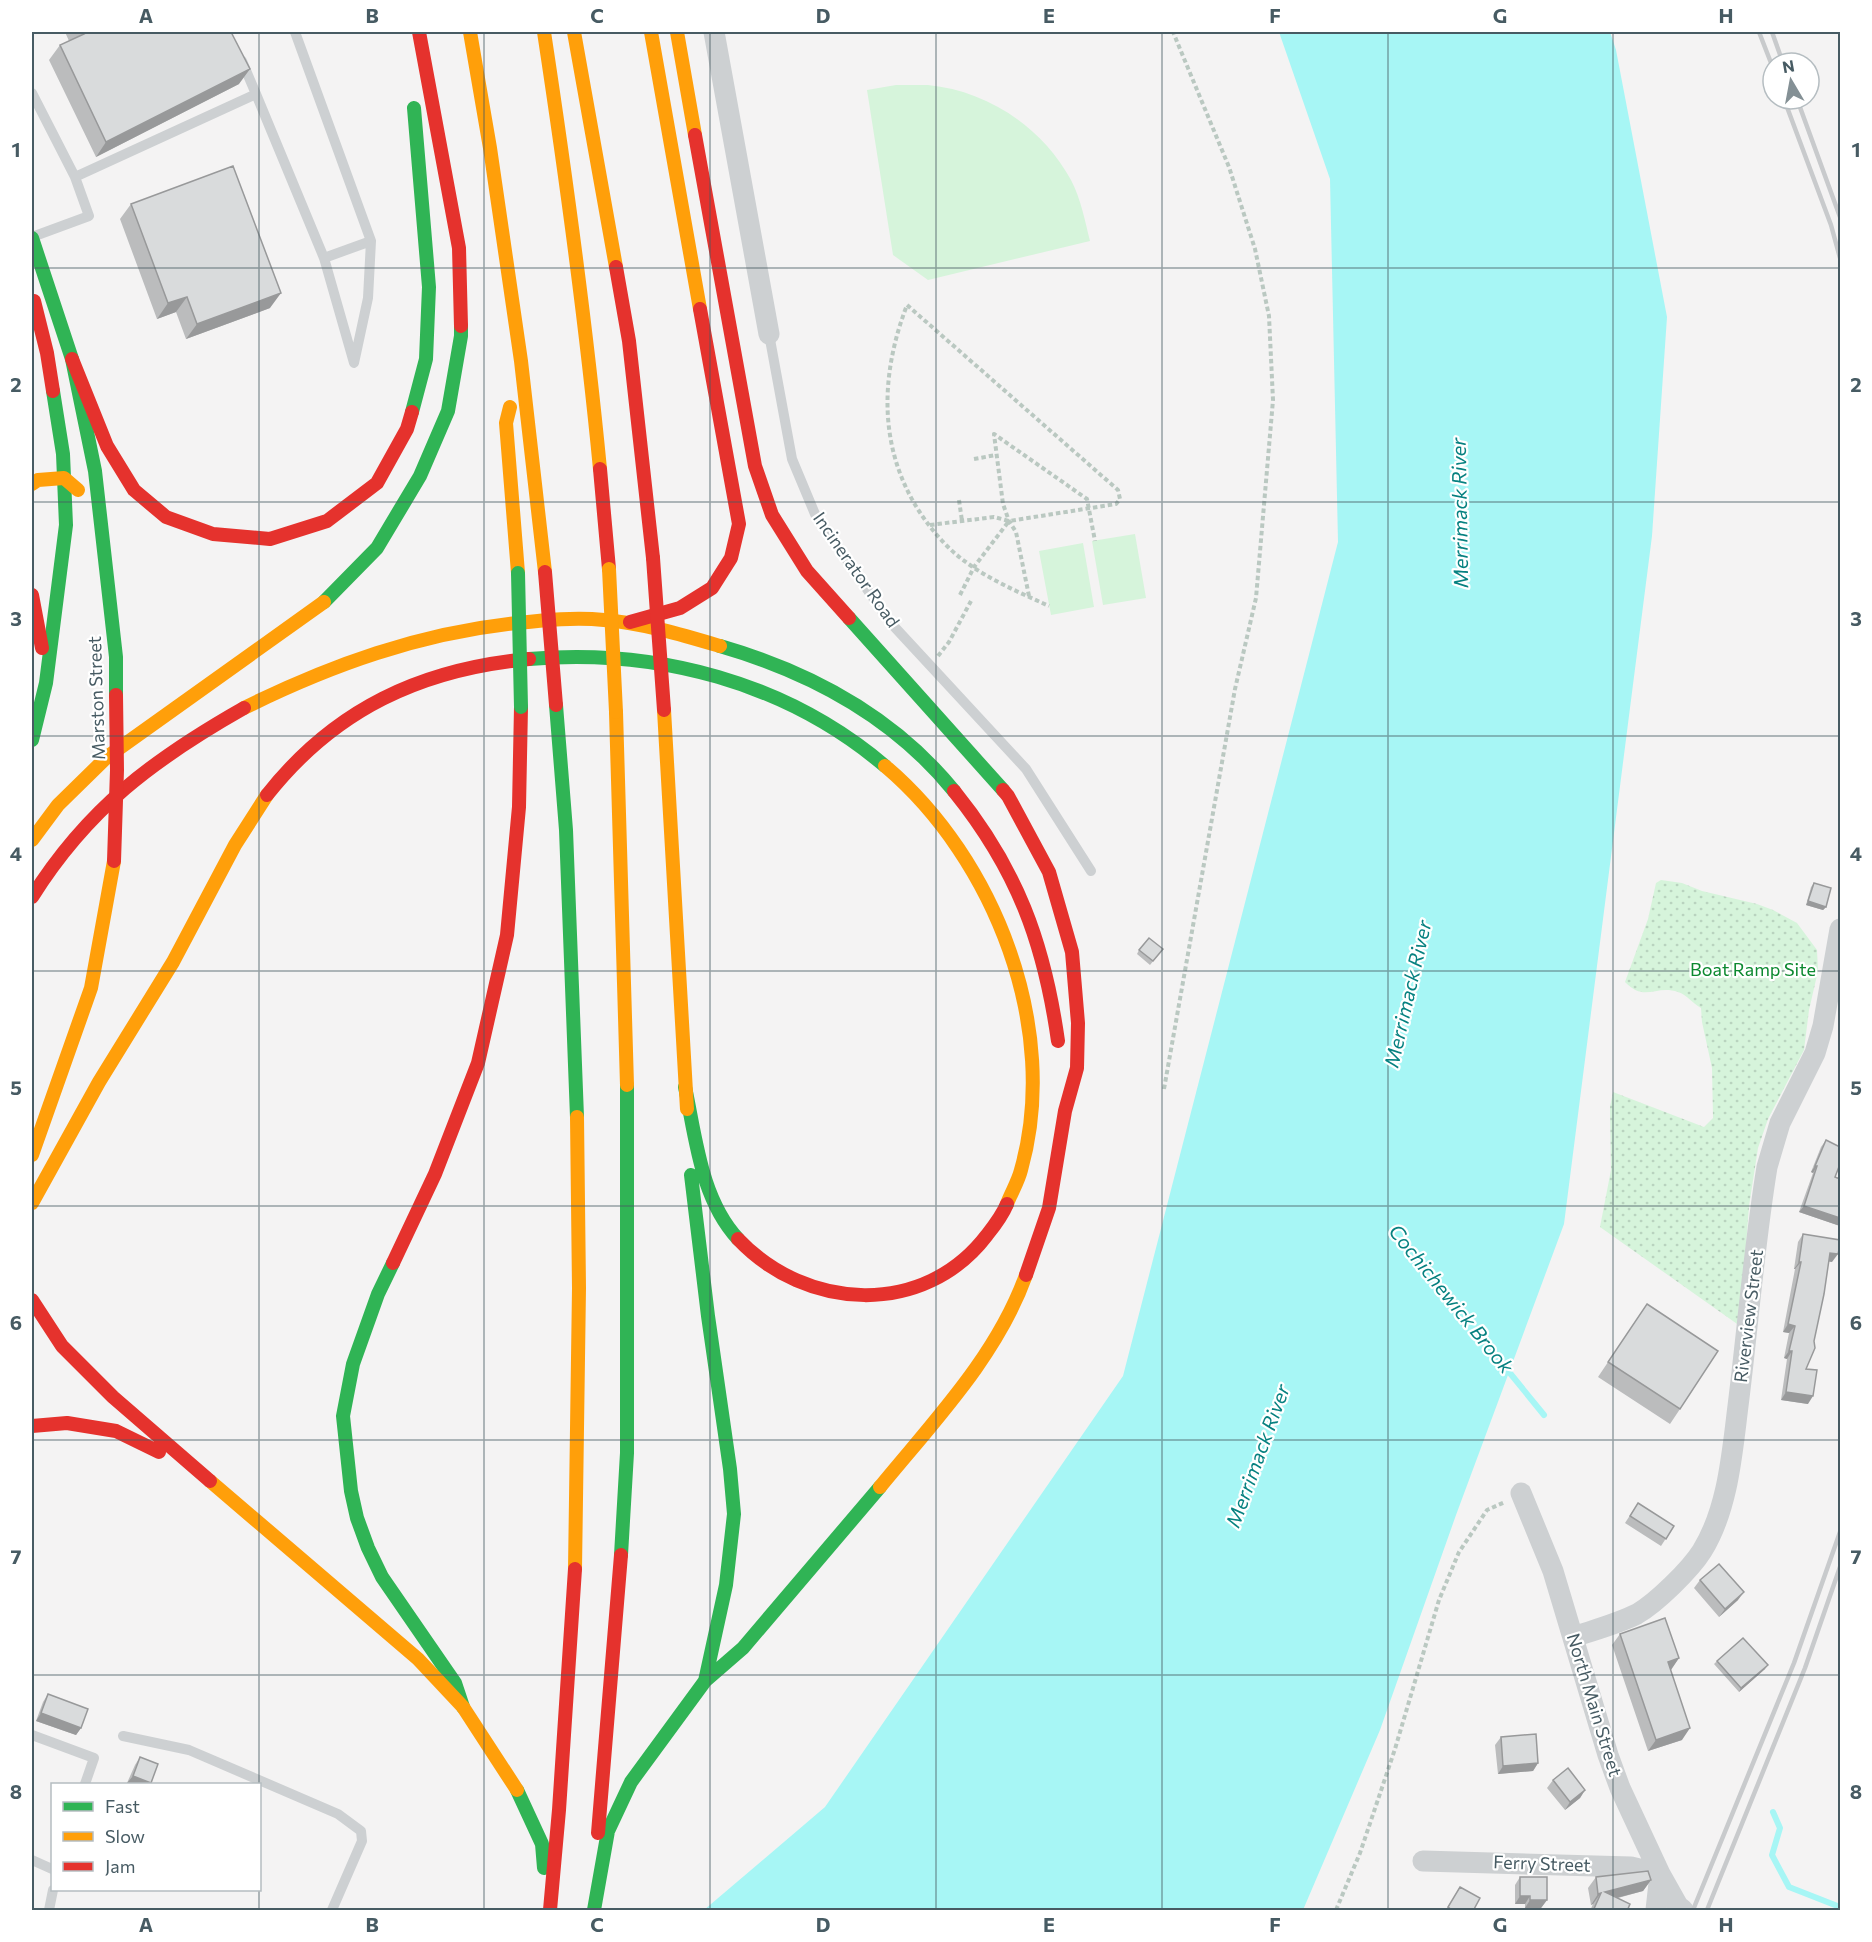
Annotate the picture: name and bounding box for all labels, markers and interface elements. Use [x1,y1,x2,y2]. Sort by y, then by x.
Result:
text: A [139,3,153,27]
text: B [365,3,379,27]
text: C [590,3,604,27]
text: D [816,3,830,27]
text: E [1043,3,1055,27]
text: F [1269,3,1281,27]
text: G [1493,3,1507,27]
text: H [1719,3,1734,27]
north arrow [1761,51,1821,111]
text: N [1781,55,1796,76]
text: 1 [11,137,21,161]
text: 1 [1851,137,1861,161]
text: 2 [10,372,22,396]
text: 2 [1850,372,1862,396]
water label: Merrimack River [1446,437,1472,588]
street label: Incinerator Road [809,507,905,631]
text: 3 [10,606,22,630]
text: 3 [1850,606,1862,630]
street label: Marston Street [83,636,109,760]
text: 4 [10,841,22,865]
text: 4 [1850,841,1862,865]
water label: Merrimack River [1378,917,1436,1070]
park label: Boat Ramp Site [1690,958,1816,980]
text: 5 [10,1075,22,1099]
text: 5 [1850,1075,1862,1099]
water label: Cochichewick Brook [1384,1219,1520,1379]
street label: Riverview Street [1729,1248,1767,1384]
text: 6 [10,1310,22,1334]
text: 6 [1850,1310,1862,1334]
water label: Merrimack River [1220,1380,1294,1530]
text: 7 [11,1544,22,1568]
text: 7 [1851,1544,1862,1568]
street label: North Main Street [1563,1631,1627,1779]
text: 8 [10,1779,22,1803]
text: 8 [1850,1779,1862,1803]
legend [51,1783,261,1891]
text: Fast [105,1795,140,1817]
text: Slow [105,1825,145,1847]
street label: Ferry Street [1493,1850,1591,1876]
text: Jam [105,1855,135,1877]
text: A [139,1912,153,1936]
text: B [365,1912,379,1936]
text: C [590,1912,604,1936]
text: D [816,1912,830,1936]
text: E [1043,1912,1055,1936]
text: F [1269,1912,1281,1936]
text: G [1493,1912,1507,1936]
text: H [1719,1912,1734,1936]

